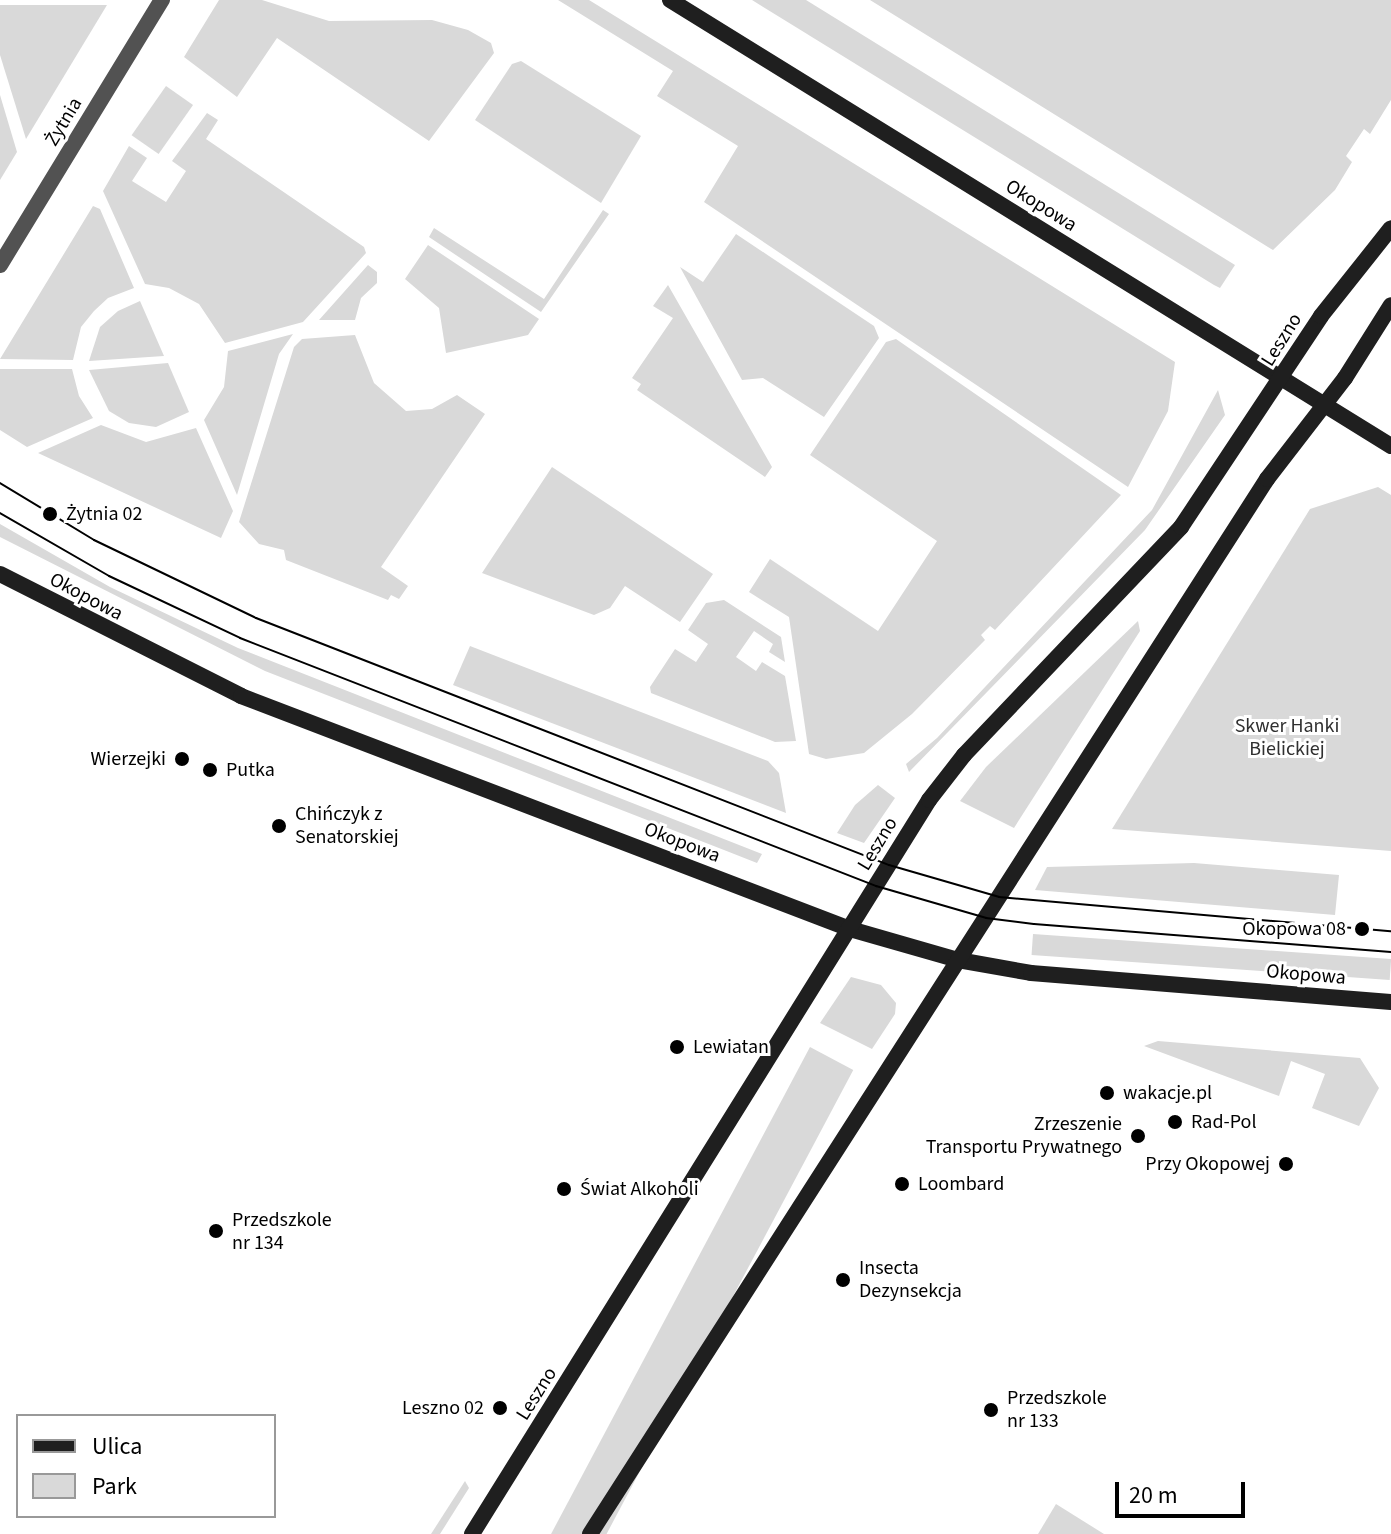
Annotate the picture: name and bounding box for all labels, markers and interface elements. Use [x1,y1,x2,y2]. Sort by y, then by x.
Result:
street label: Żytnia [40,93,88,151]
street label: Okopowa [1001,175,1081,237]
street label: Leszno [1256,309,1308,371]
place label: Żytnia 02 [66,502,142,526]
marker: Żytnia 02 [41,505,59,523]
street label: Okopowa [45,568,127,626]
park label: Skwer Hanki Bielickiej [1235,715,1339,762]
place label: Wierzejki [91,747,166,771]
marker: Wierzejki [173,750,191,768]
place label: Putka [226,758,275,782]
marker: Putka [201,761,219,779]
place label: Chińczyk z Senatorskiej [295,802,399,849]
street label: Leszno [853,813,903,875]
marker: Chińczyk z Senatorskiej [270,817,288,835]
street label: Okopowa [640,818,724,868]
place label: Okopowa 08 [1242,917,1346,941]
marker: Okopowa 08 [1353,920,1371,938]
street label: Okopowa [1265,960,1347,990]
place label: Lewiatan [693,1035,769,1059]
marker: Lewiatan [668,1038,686,1056]
place label: wakacje.pl [1123,1081,1212,1105]
marker: wakacje.pl [1098,1084,1116,1102]
place label: Rad-Pol [1191,1110,1256,1134]
place label: Zrzeszenie Transportu Prywatnego [926,1112,1122,1159]
marker: Rad-Pol [1166,1113,1184,1131]
marker: Zrzeszenie Transportu Prywatnego [1129,1127,1147,1145]
place label: Przy Okopowej [1145,1152,1270,1176]
marker: Przy Okopowej [1277,1155,1295,1173]
place label: Loombard [918,1172,1004,1196]
marker: Loombard [893,1175,911,1193]
place label: Świat Alkoholi [580,1177,699,1201]
marker: Świat Alkoholi [555,1180,573,1198]
place label: Przedszkole nr 134 [232,1208,332,1255]
marker: Przedszkole nr 134 [207,1222,225,1240]
place label: Insecta Dezynsekcja [859,1256,962,1303]
marker: Insecta Dezynsekcja [834,1271,852,1289]
street label: Leszno [511,1363,563,1425]
place label: Przedszkole nr 133 [1007,1386,1107,1433]
place label: Leszno 02 [402,1396,484,1420]
marker: Leszno 02 [491,1399,509,1417]
marker: Przedszkole nr 133 [982,1401,1000,1419]
legend [16,1414,276,1518]
text: Ulica [92,1429,142,1464]
scale bar [1119,1466,1249,1516]
text: Park [92,1469,137,1504]
text: 20 m [1129,1478,1178,1513]

